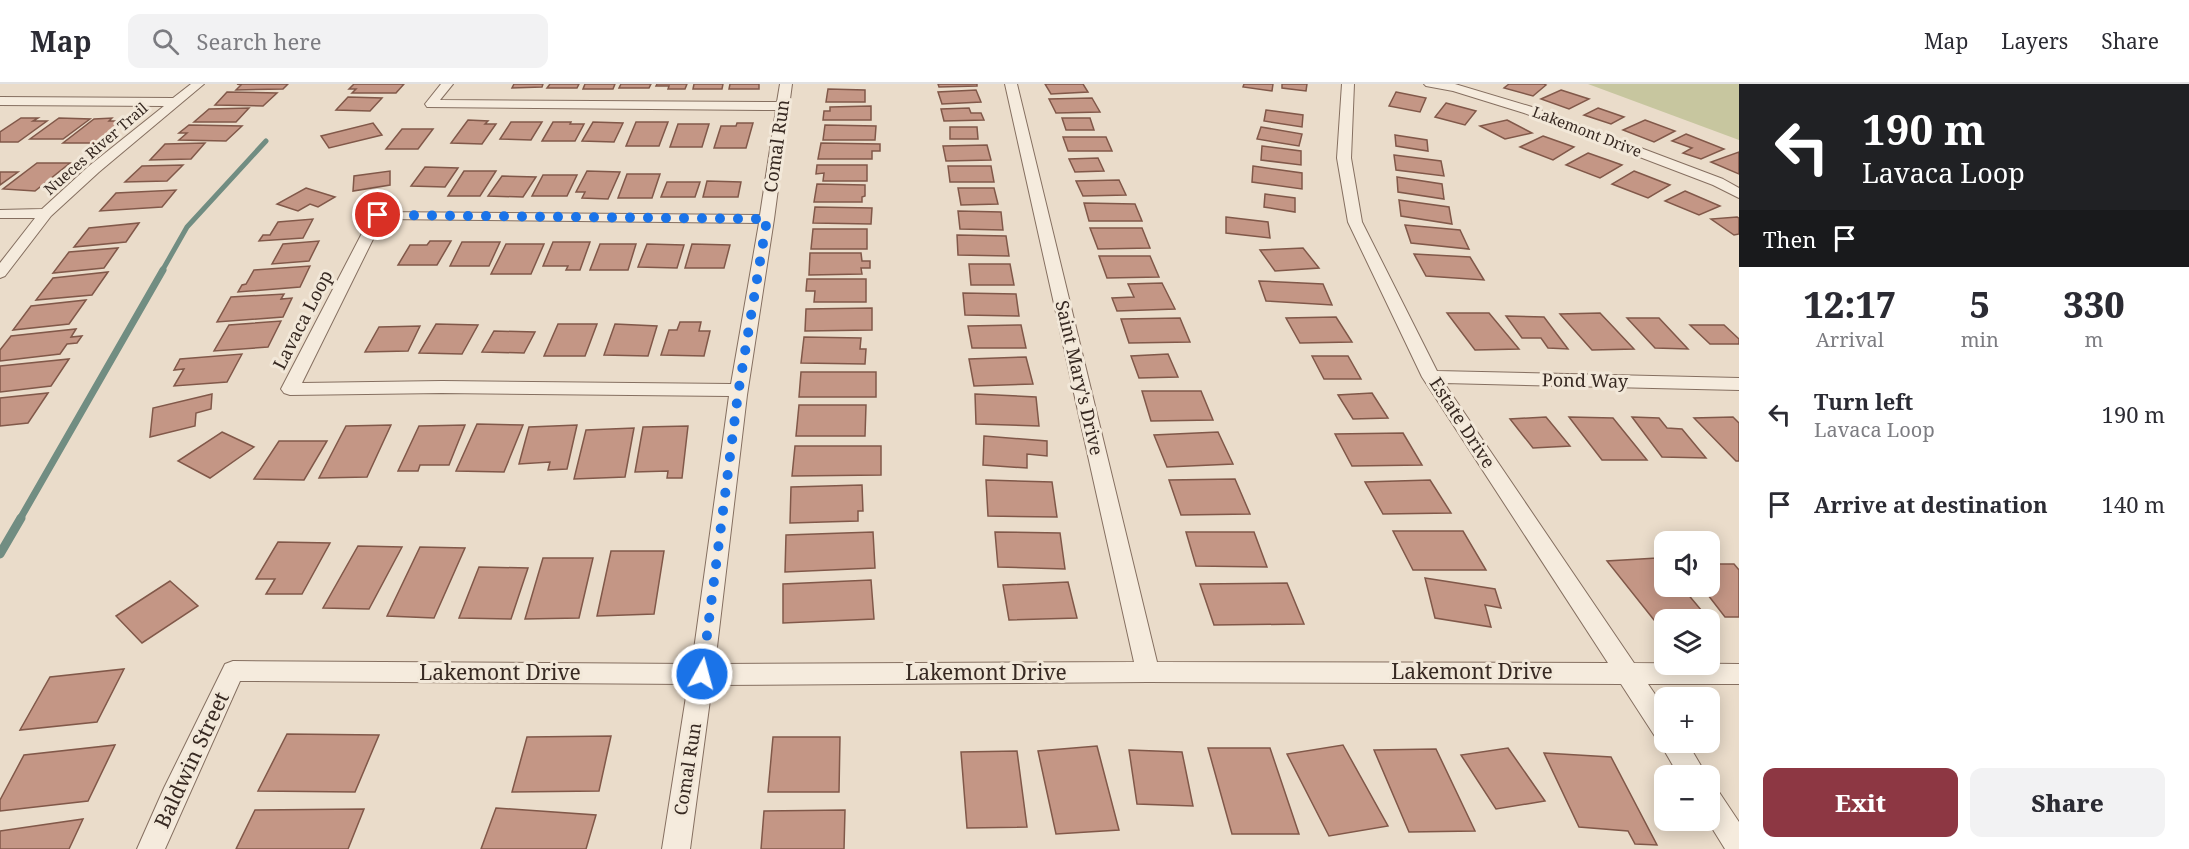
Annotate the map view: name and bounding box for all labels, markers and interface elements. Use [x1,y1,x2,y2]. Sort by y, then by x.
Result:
search box [128,14,548,68]
text: Map [30,22,92,60]
icon: search [149,25,182,58]
text: Search here [197,26,321,56]
text: Map [1924,27,1968,55]
text: Layers [2001,27,2068,55]
text: Share [2101,27,2159,55]
street label: Nueces River Trail [39,97,152,199]
street label: Comal Run [758,97,794,194]
text: 190 m [1862,100,1986,157]
street label: Lakemont Drive [1530,101,1645,161]
icon: left [1763,108,1841,186]
text: Lavaca Loop [1862,154,2025,191]
pin [352,189,403,240]
icon: arrive [361,198,394,231]
icon: arrive [1828,222,1861,255]
text: Then [1763,224,1816,254]
street label: Lavaca Loop [267,266,337,373]
text: 12:17 [1803,280,1896,329]
text: 5 [1970,280,1990,329]
text: 330 [2063,280,2125,329]
street label: Saint Mary's Drive [1050,298,1109,458]
text: Arrival [1816,326,1884,353]
text: min [1961,326,1999,353]
text: m [2085,326,2103,353]
street label: Pond Way [1542,367,1629,393]
street label: Estate Drive [1425,372,1501,473]
text: Turn left [1814,386,1913,416]
icon: left [1763,398,1796,431]
text: 190 m [2102,399,2165,429]
text: Lavaca Loop [1814,416,1935,443]
icon: arrive [1763,488,1796,521]
text: Arrive at destination [1814,489,2048,519]
text: 140 m [2102,489,2165,519]
map controls [1654,531,1720,831]
button: sound [1654,531,1720,597]
button: layers [1654,609,1720,675]
position arrow [670,642,734,706]
street label: Lakemont Drive [1391,657,1553,685]
street label: Lakemont Drive [419,658,581,686]
street label: Lakemont Drive [905,658,1067,686]
street label: Baldwin Street [147,687,235,832]
button: + [1654,687,1720,753]
street label: Comal Run [668,720,706,817]
button: − [1654,765,1720,831]
button: Exit [1763,768,1958,837]
button: Share [1970,768,2165,837]

